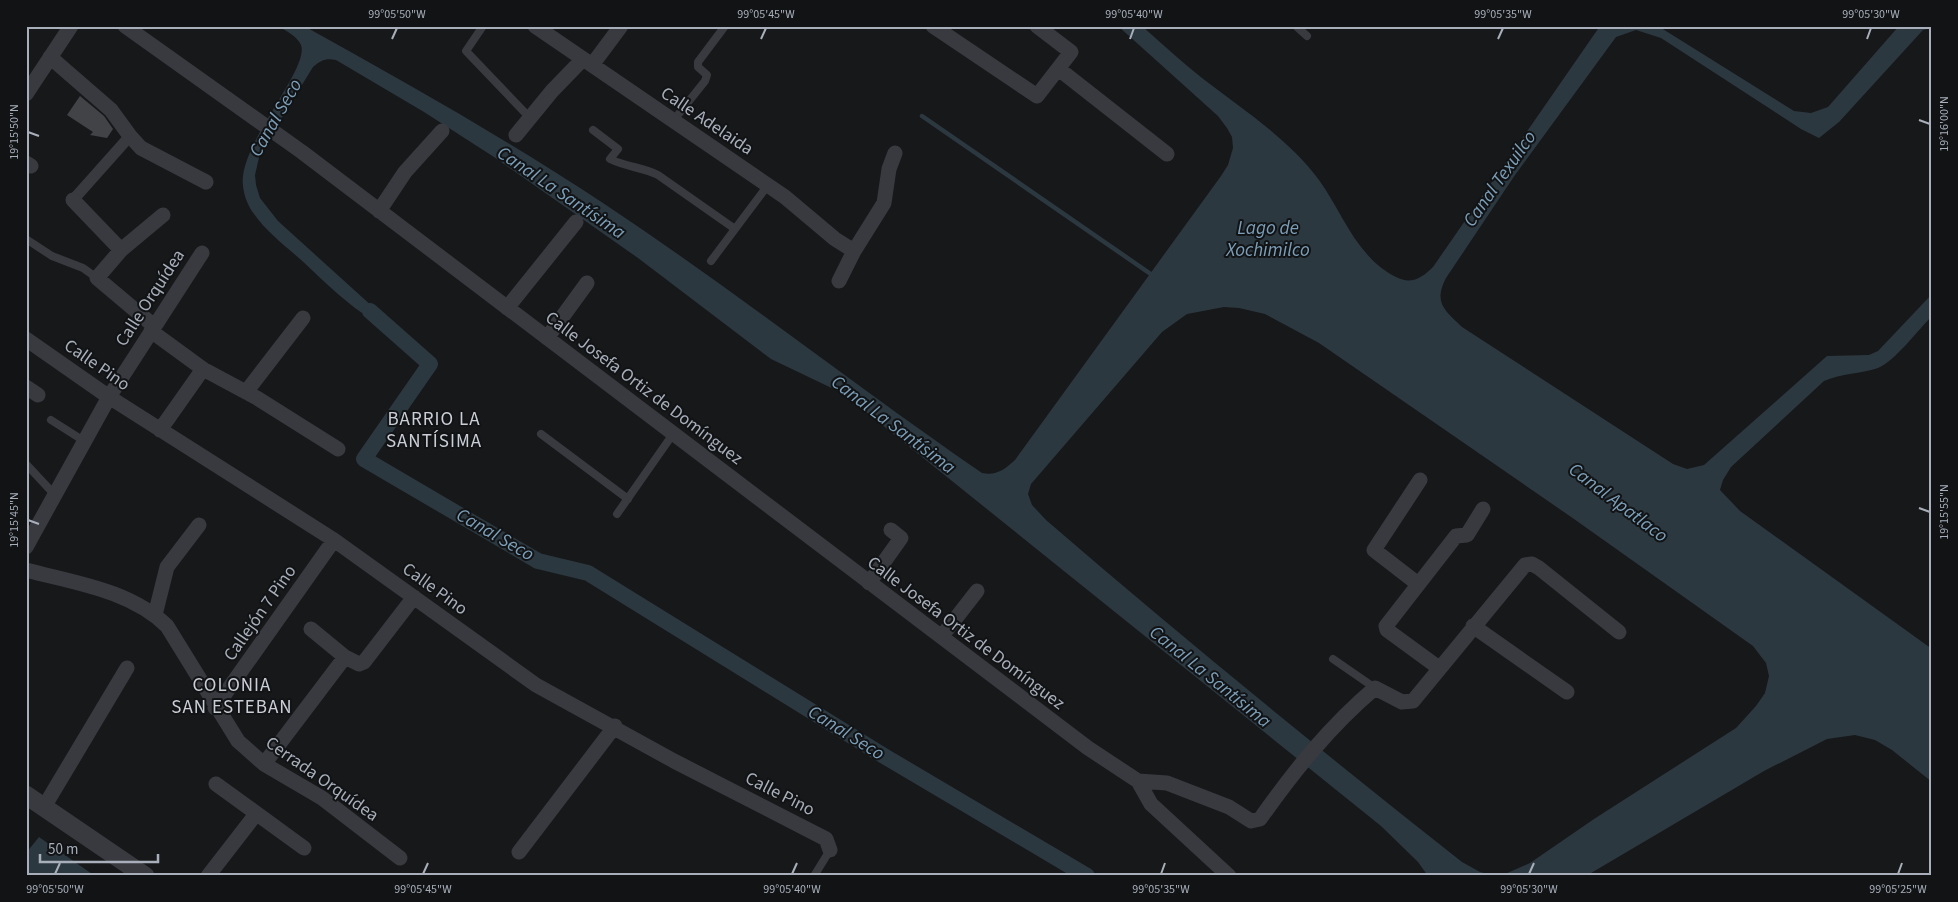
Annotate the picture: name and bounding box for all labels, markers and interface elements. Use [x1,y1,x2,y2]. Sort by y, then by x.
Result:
text: 99°05'50"W [368,6,426,23]
text: 99°05'45"W [737,6,795,23]
text: 99°05'40"W [1105,6,1163,23]
text: 99°05'35"W [1474,6,1532,23]
text: 99°05'30"W [1842,6,1900,23]
water label: Canal Seco [243,74,309,162]
street label: Calle Adelaida [656,81,758,161]
text: 19°16'00"N [1936,96,1953,152]
text: 19°15'50"N [6,104,23,160]
water label: Canal Texuilco [1457,125,1543,233]
water label: Canal La Santísima [491,140,631,246]
water label: Lago de Xochimilco [1225,215,1310,264]
street label: Calle Orquídea [109,245,191,351]
street label: Calle Josefa Ortiz de Domínguez [540,305,748,471]
street label: Calle Pino [59,333,135,397]
water label: Canal La Santísima [825,369,961,481]
district label: BARRIO LA SANTÍSIMA [386,406,482,455]
water label: Canal Apatlaco [1563,457,1674,549]
text: 19°15'55"N [1936,484,1953,540]
text: 19°15'45"N [6,492,23,548]
water label: Canal Seco [451,502,539,568]
street label: Calle Josefa Ortiz de Domínguez [862,550,1070,716]
street label: Calle Pino [397,557,473,621]
street label: Callejón 7 Pino [218,560,302,666]
water label: Canal La Santísima [1143,619,1277,735]
district label: COLONIA SAN ESTEBAN [171,672,293,721]
water label: Canal Seco [802,699,890,767]
street label: Cerrada Orquídea [260,731,384,827]
street label: Calle Pino [741,766,819,822]
scale bar [40,832,158,864]
text: 50 m [48,839,78,860]
text: 99°05'50"W [26,881,84,898]
text: 99°05'45"W [394,881,452,898]
text: 99°05'40"W [763,881,821,898]
text: 99°05'35"W [1132,881,1190,898]
text: 99°05'30"W [1500,881,1558,898]
text: 99°05'25"W [1869,881,1927,898]

